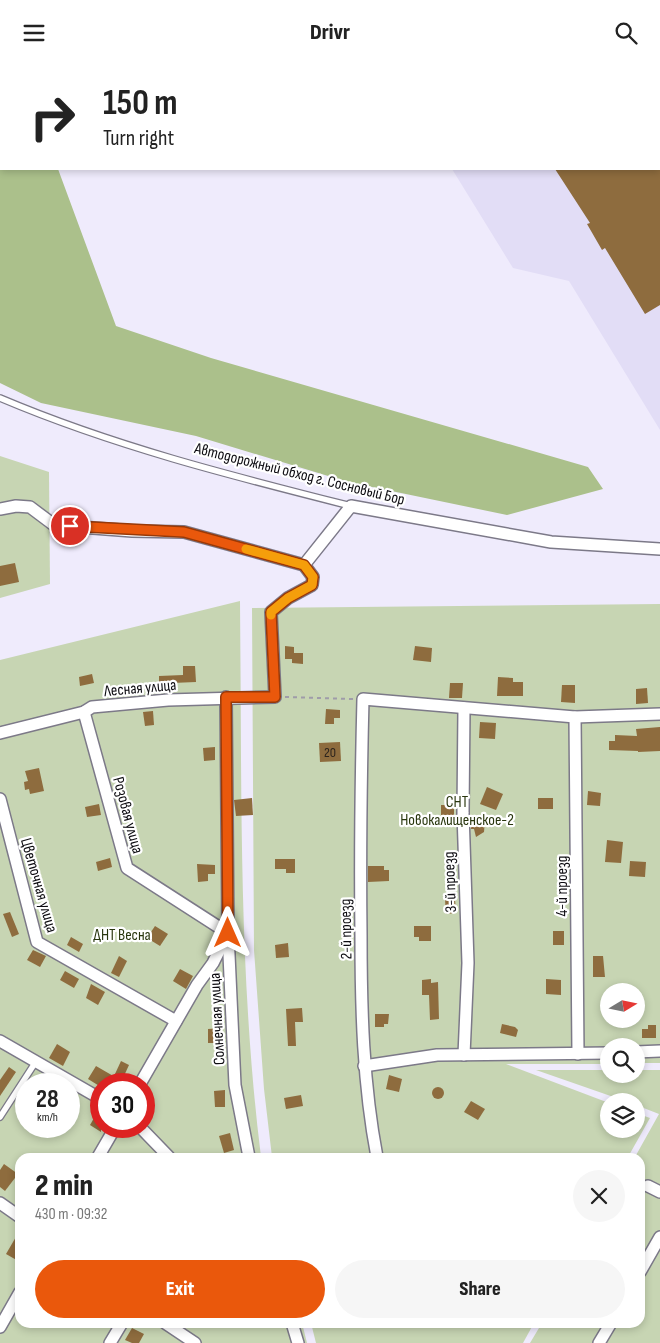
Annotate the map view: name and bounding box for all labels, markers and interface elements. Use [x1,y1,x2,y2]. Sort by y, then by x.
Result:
icon: menu [20,19,48,47]
text: Drivr [310,19,350,46]
icon: search [612,19,640,47]
text: 150 m [103,82,177,125]
icon: right [20,85,85,150]
text: Turn right [103,125,174,152]
street label: Автодорожный обход г. Сосновый Бор [192,439,407,510]
pin [49,505,91,547]
icon: arrive [56,512,84,540]
street label: Лесная улица [102,676,177,701]
house number: 20 [324,744,336,761]
street label: Розовая улица [108,775,147,856]
park label: СНТ Новокалищенское-2 [400,793,514,830]
street label: Цветочная улица [16,836,61,935]
street label: 3-й проезд [440,851,461,913]
street label: 4-й проезд [553,856,572,916]
street label: 2-й проезд [336,898,357,959]
position arrow [201,906,253,958]
park label: ДНТ Весна [93,926,151,945]
street label: Солнечная улица [206,972,229,1066]
north arrow [600,983,645,1027]
map controls [600,983,645,1138]
button: search [600,1038,645,1083]
speed limit sign: 30 [90,1073,155,1138]
text: 28 [36,1084,59,1115]
button: layers [600,1093,645,1138]
text: km/h [37,1110,58,1125]
text: 2 min [35,1168,93,1204]
button: close [573,1170,625,1222]
text: 430 m · 09:32 [35,1205,107,1224]
button: Exit [35,1260,325,1318]
button: Share [335,1260,625,1318]

